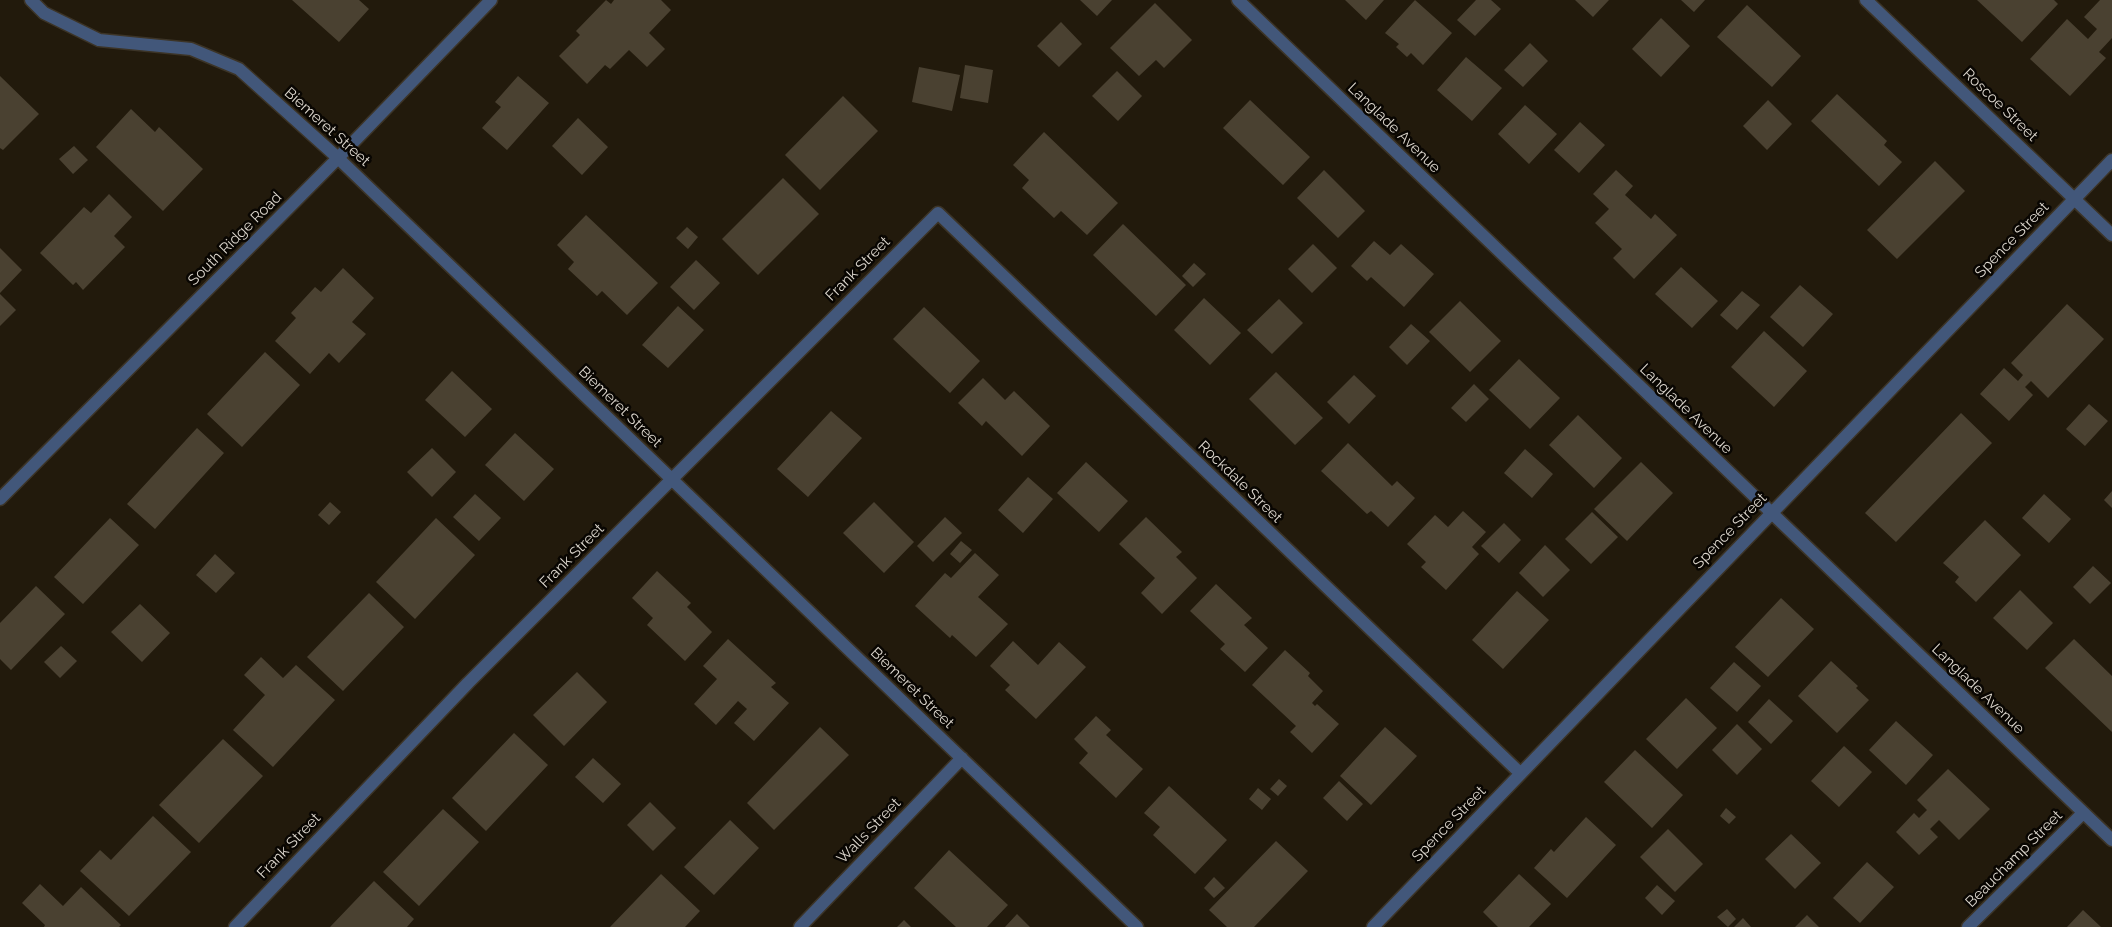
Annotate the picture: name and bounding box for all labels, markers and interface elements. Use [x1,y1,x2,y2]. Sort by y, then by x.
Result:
street label: Roscoe Street [1959,65,2041,145]
street label: Langlade Avenue [1344,79,1444,177]
street label: Biemeret Street [281,84,373,170]
street label: South Ridge Road [185,189,285,289]
street label: Spence Street [1971,198,2053,282]
street label: Frank Street [822,233,894,305]
street label: Langlade Avenue [1636,360,1736,458]
street label: Biemeret Street [575,363,665,451]
street label: Rockdale Street [1194,437,1286,527]
street label: Spence Street [1689,489,1771,573]
street label: Frank Street [536,520,608,592]
street label: Langlade Avenue [1928,640,2028,738]
street label: Biemeret Street [867,644,957,732]
street label: Spence Street [1408,782,1490,866]
street label: Walls Street [833,795,905,867]
street label: Beauchamp Street [1962,807,2066,911]
street label: Frank Street [253,810,325,882]

